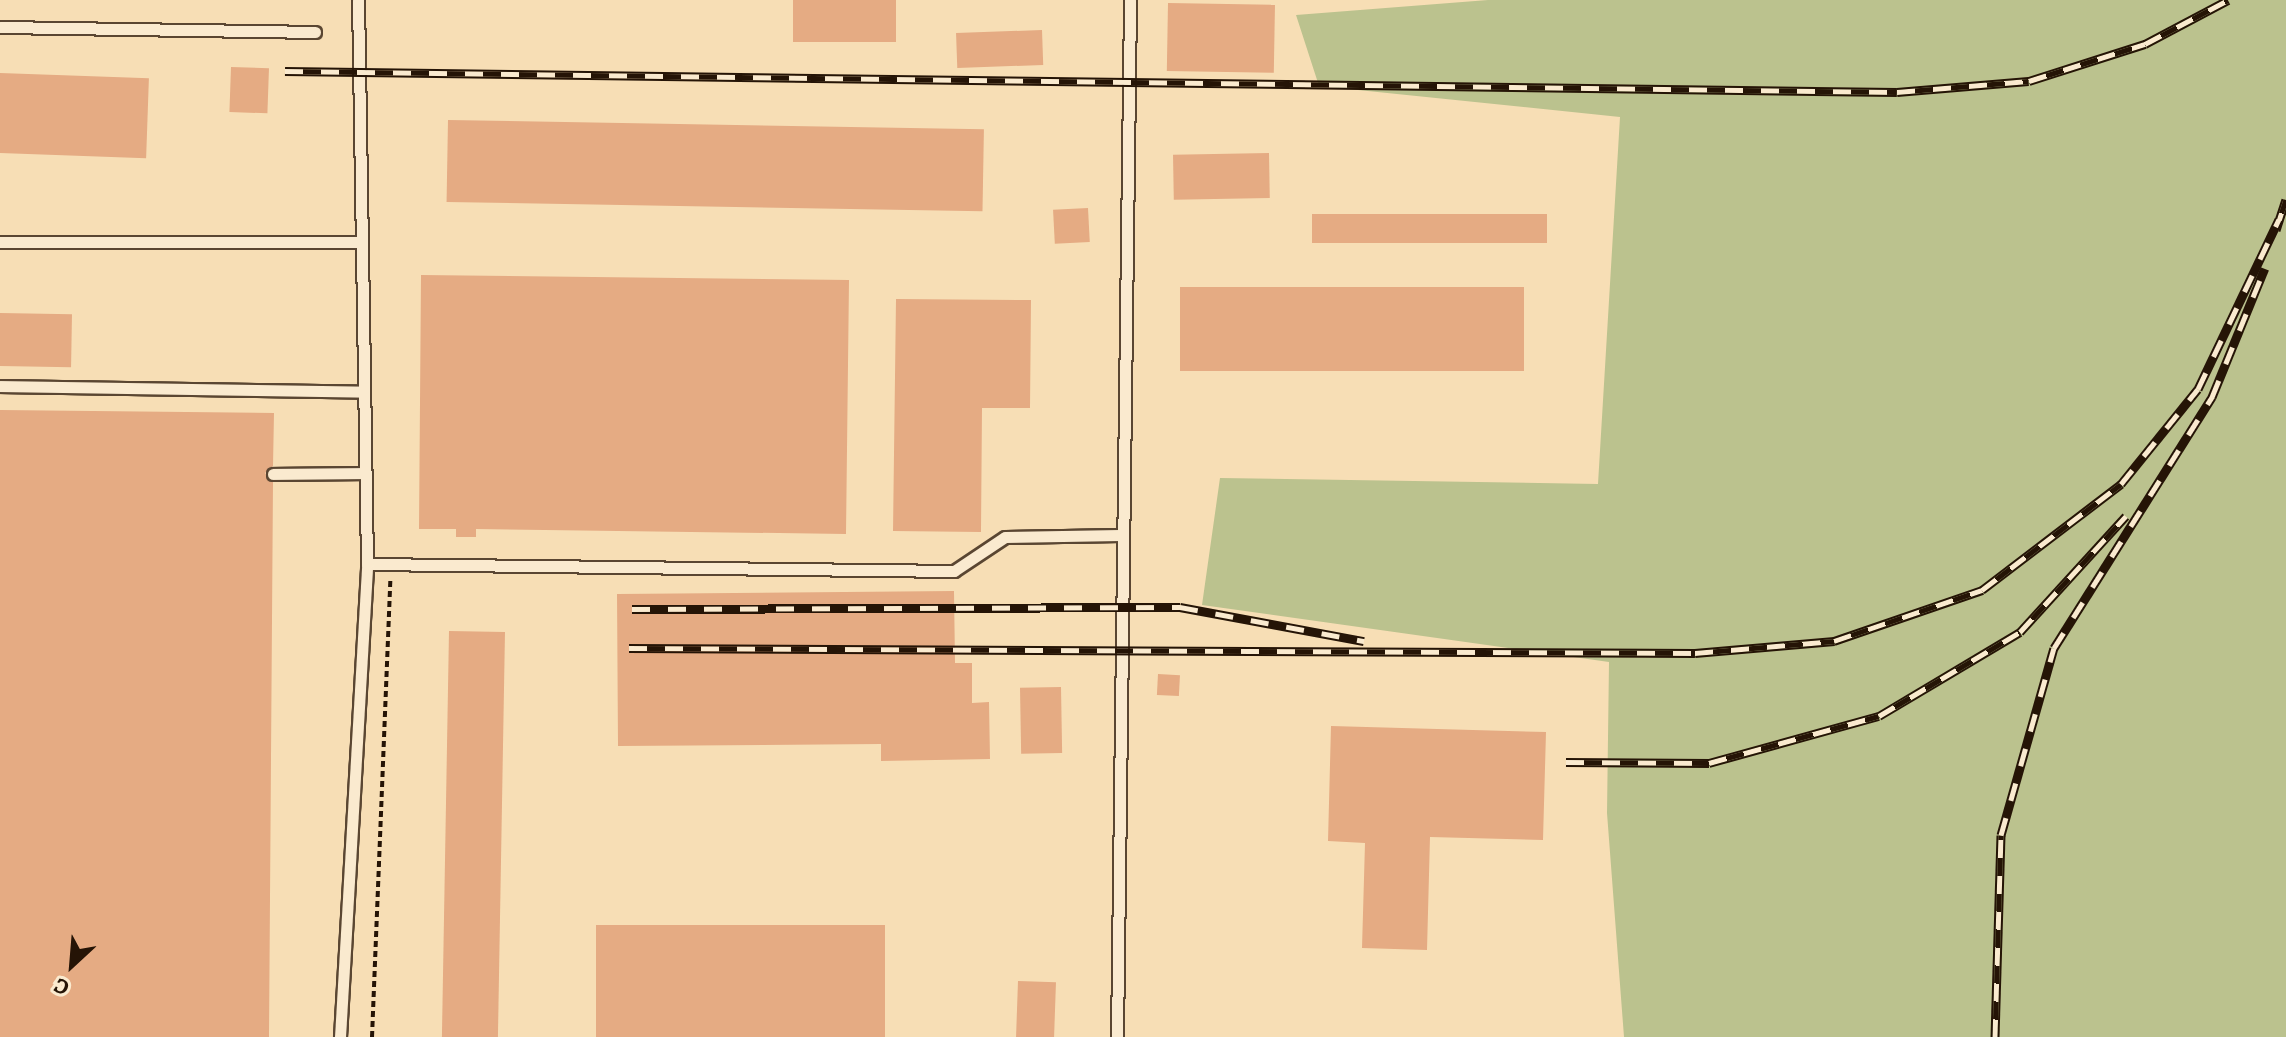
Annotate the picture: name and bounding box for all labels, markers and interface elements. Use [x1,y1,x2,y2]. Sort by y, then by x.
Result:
north arrow [32,925,112,1005]
text: С [49,970,74,1003]

